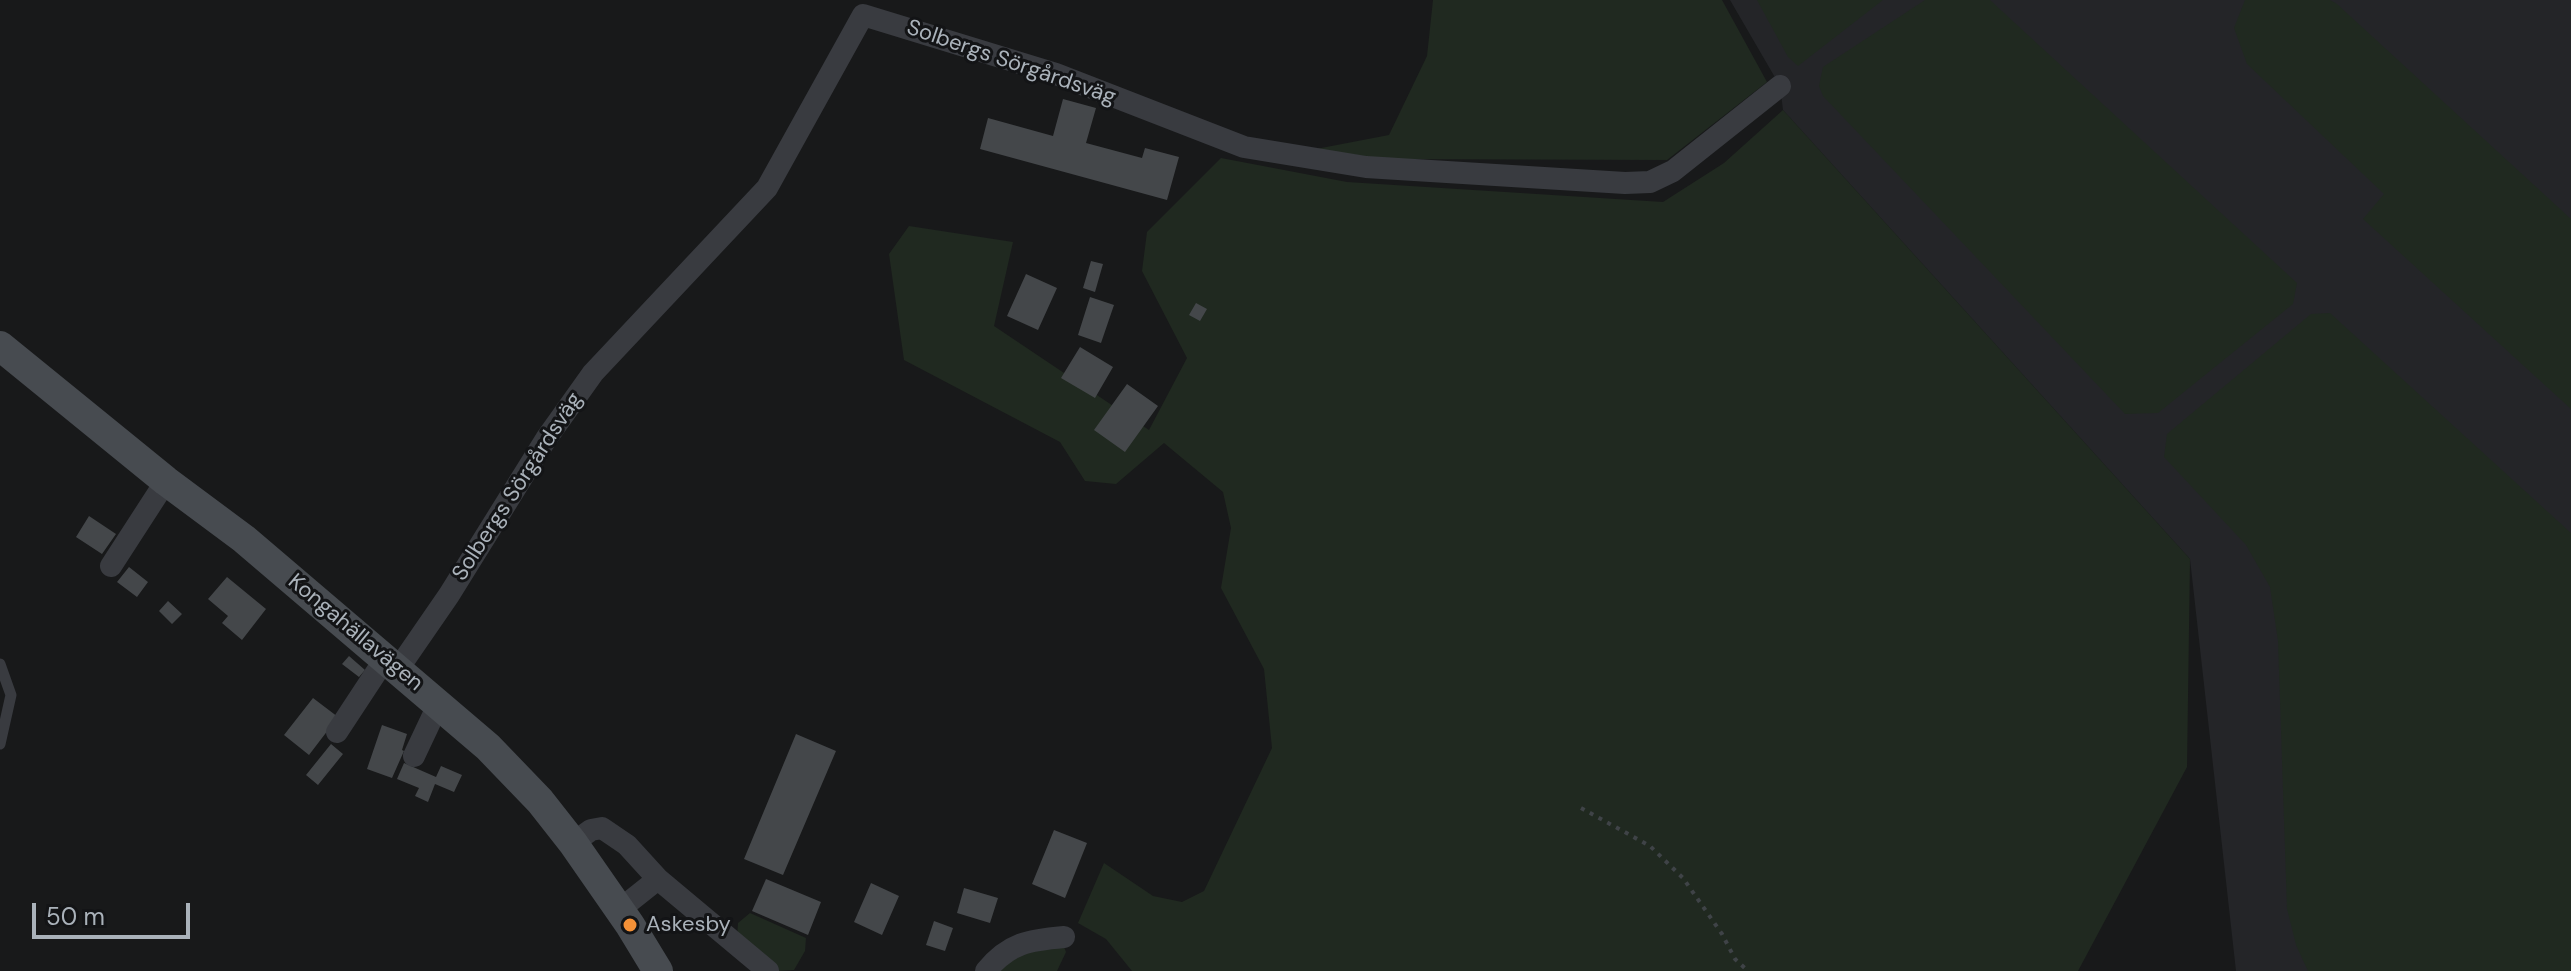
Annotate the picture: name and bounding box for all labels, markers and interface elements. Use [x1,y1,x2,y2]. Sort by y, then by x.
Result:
street label: Solbergs Sörgårdsväg [903,15,1119,111]
street label: Solbergs Sörgårdsväg [447,388,589,586]
street label: Kongahällavägen [282,569,428,697]
scale bar [36,887,194,937]
text: 50 m [46,901,105,932]
place label: Askesby [646,912,731,938]
marker: Askesby [621,916,639,934]

